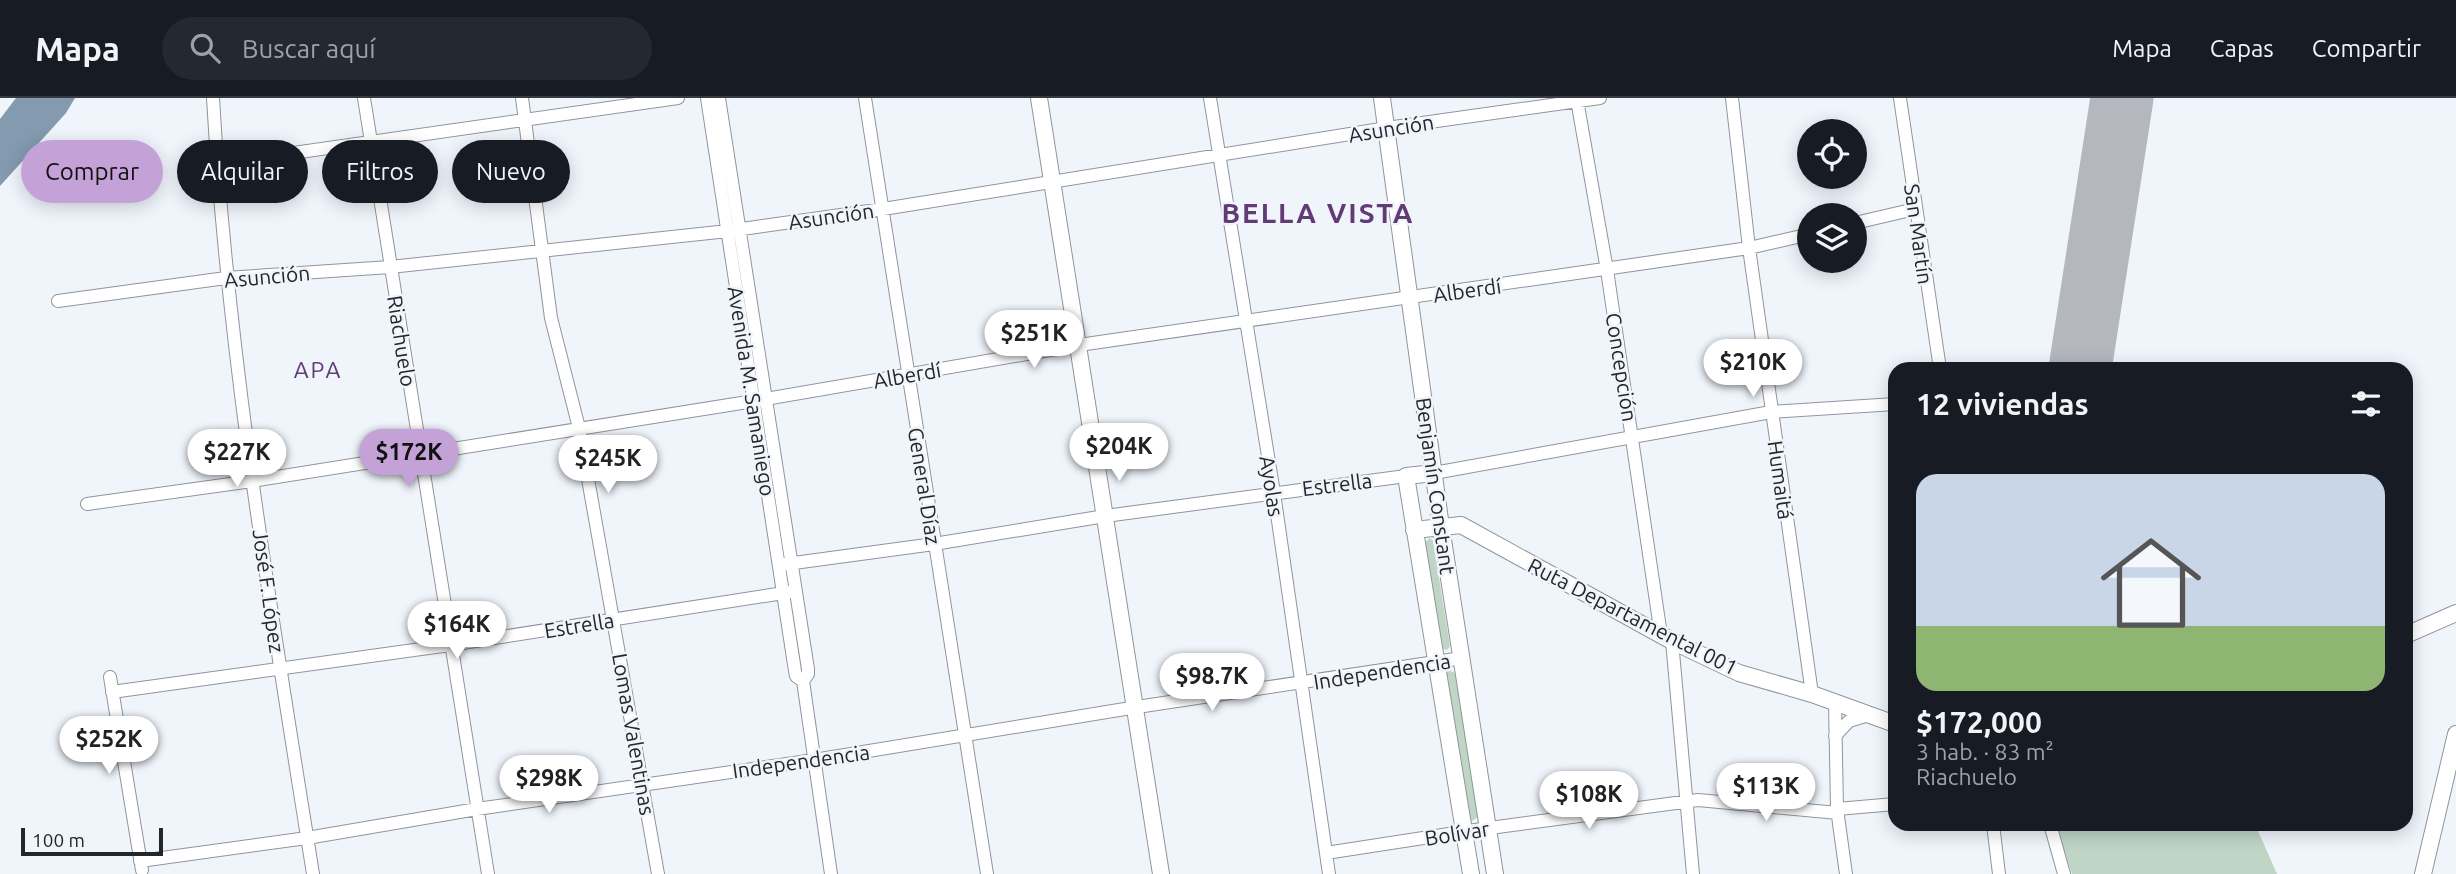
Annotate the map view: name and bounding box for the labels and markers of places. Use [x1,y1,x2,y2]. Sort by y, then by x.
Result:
pin: $251K [985,310,1083,370]
pin: $210K [1704,340,1802,399]
pin: $204K [1070,424,1168,483]
pin: $227K [188,430,286,489]
pin: $172K [360,430,458,489]
pin: $245K [559,436,657,495]
pin: $164K [408,602,506,661]
pin: $98.7K [1155,654,1269,713]
pin: $252K [60,716,158,776]
pin: $298K [500,756,598,815]
pin: $113K [1717,764,1815,823]
pin: $108K [1540,772,1638,831]

